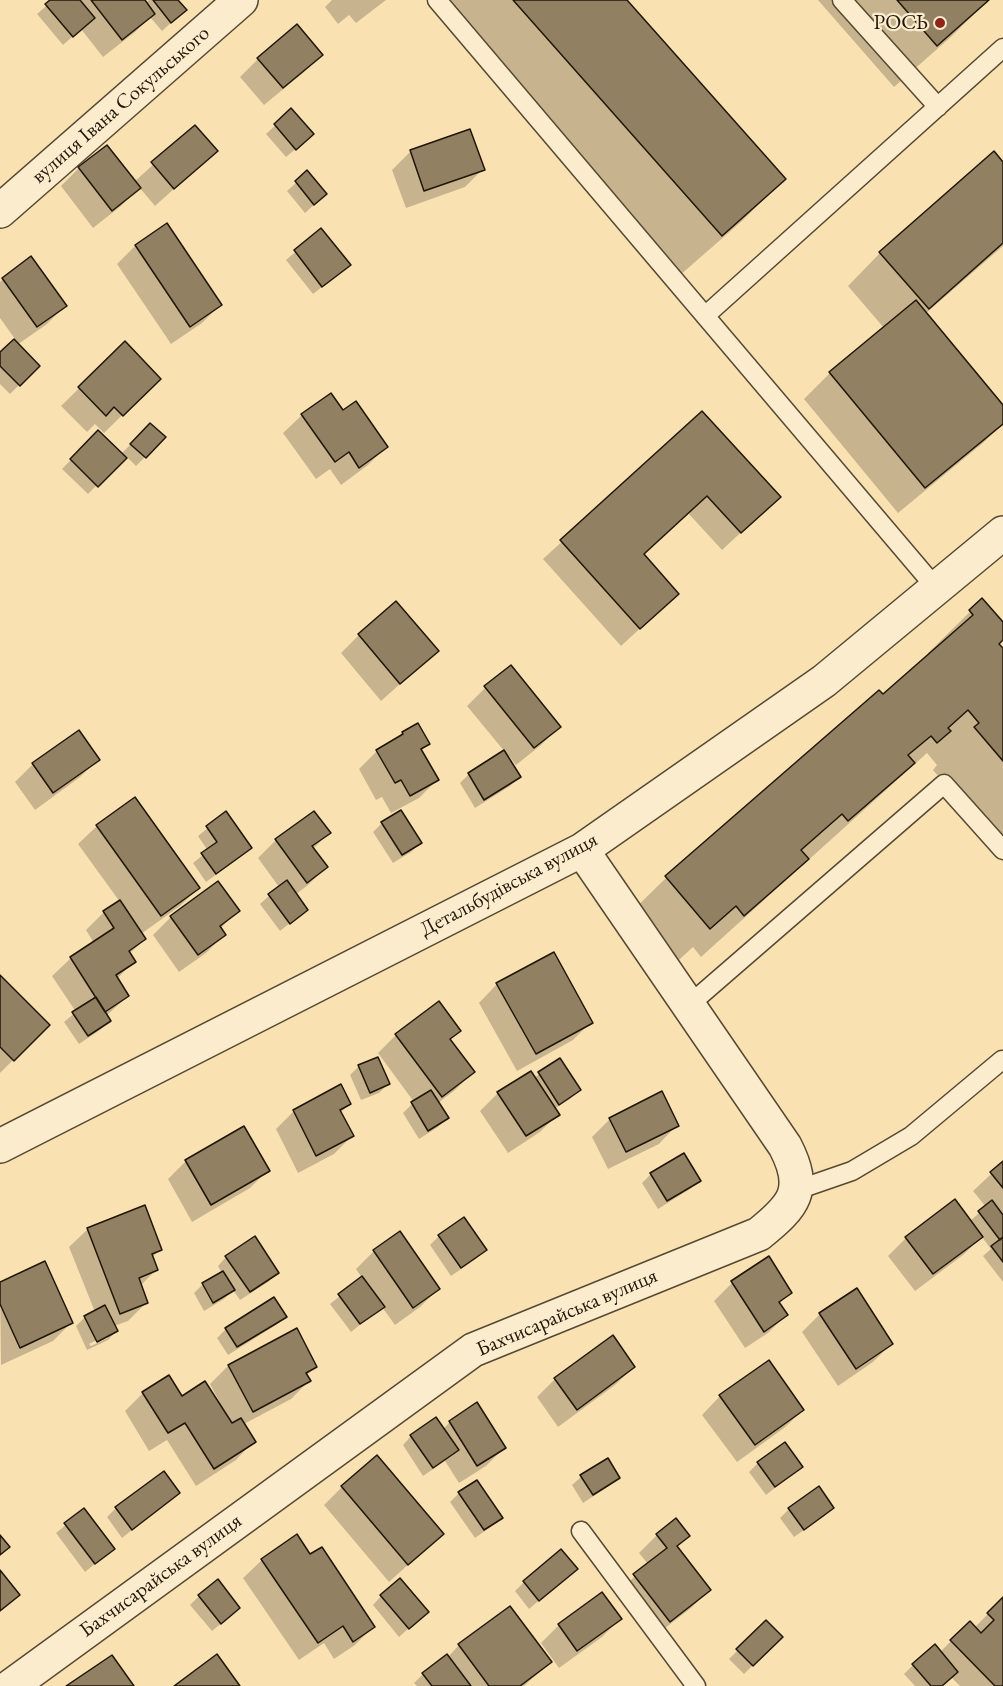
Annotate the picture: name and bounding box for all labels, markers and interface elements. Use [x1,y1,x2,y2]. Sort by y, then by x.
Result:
place label: РОСЬ [874,10,928,36]
marker: РОСЬ [933,16,947,30]
street label: вулиця Івана Сокульського [27,21,215,189]
street label: Детальбудівська вулиця [416,827,602,943]
street label: Бахчисарайська вулиця [473,1263,661,1363]
street label: Бахчисарайська вулиця [75,1509,247,1643]

